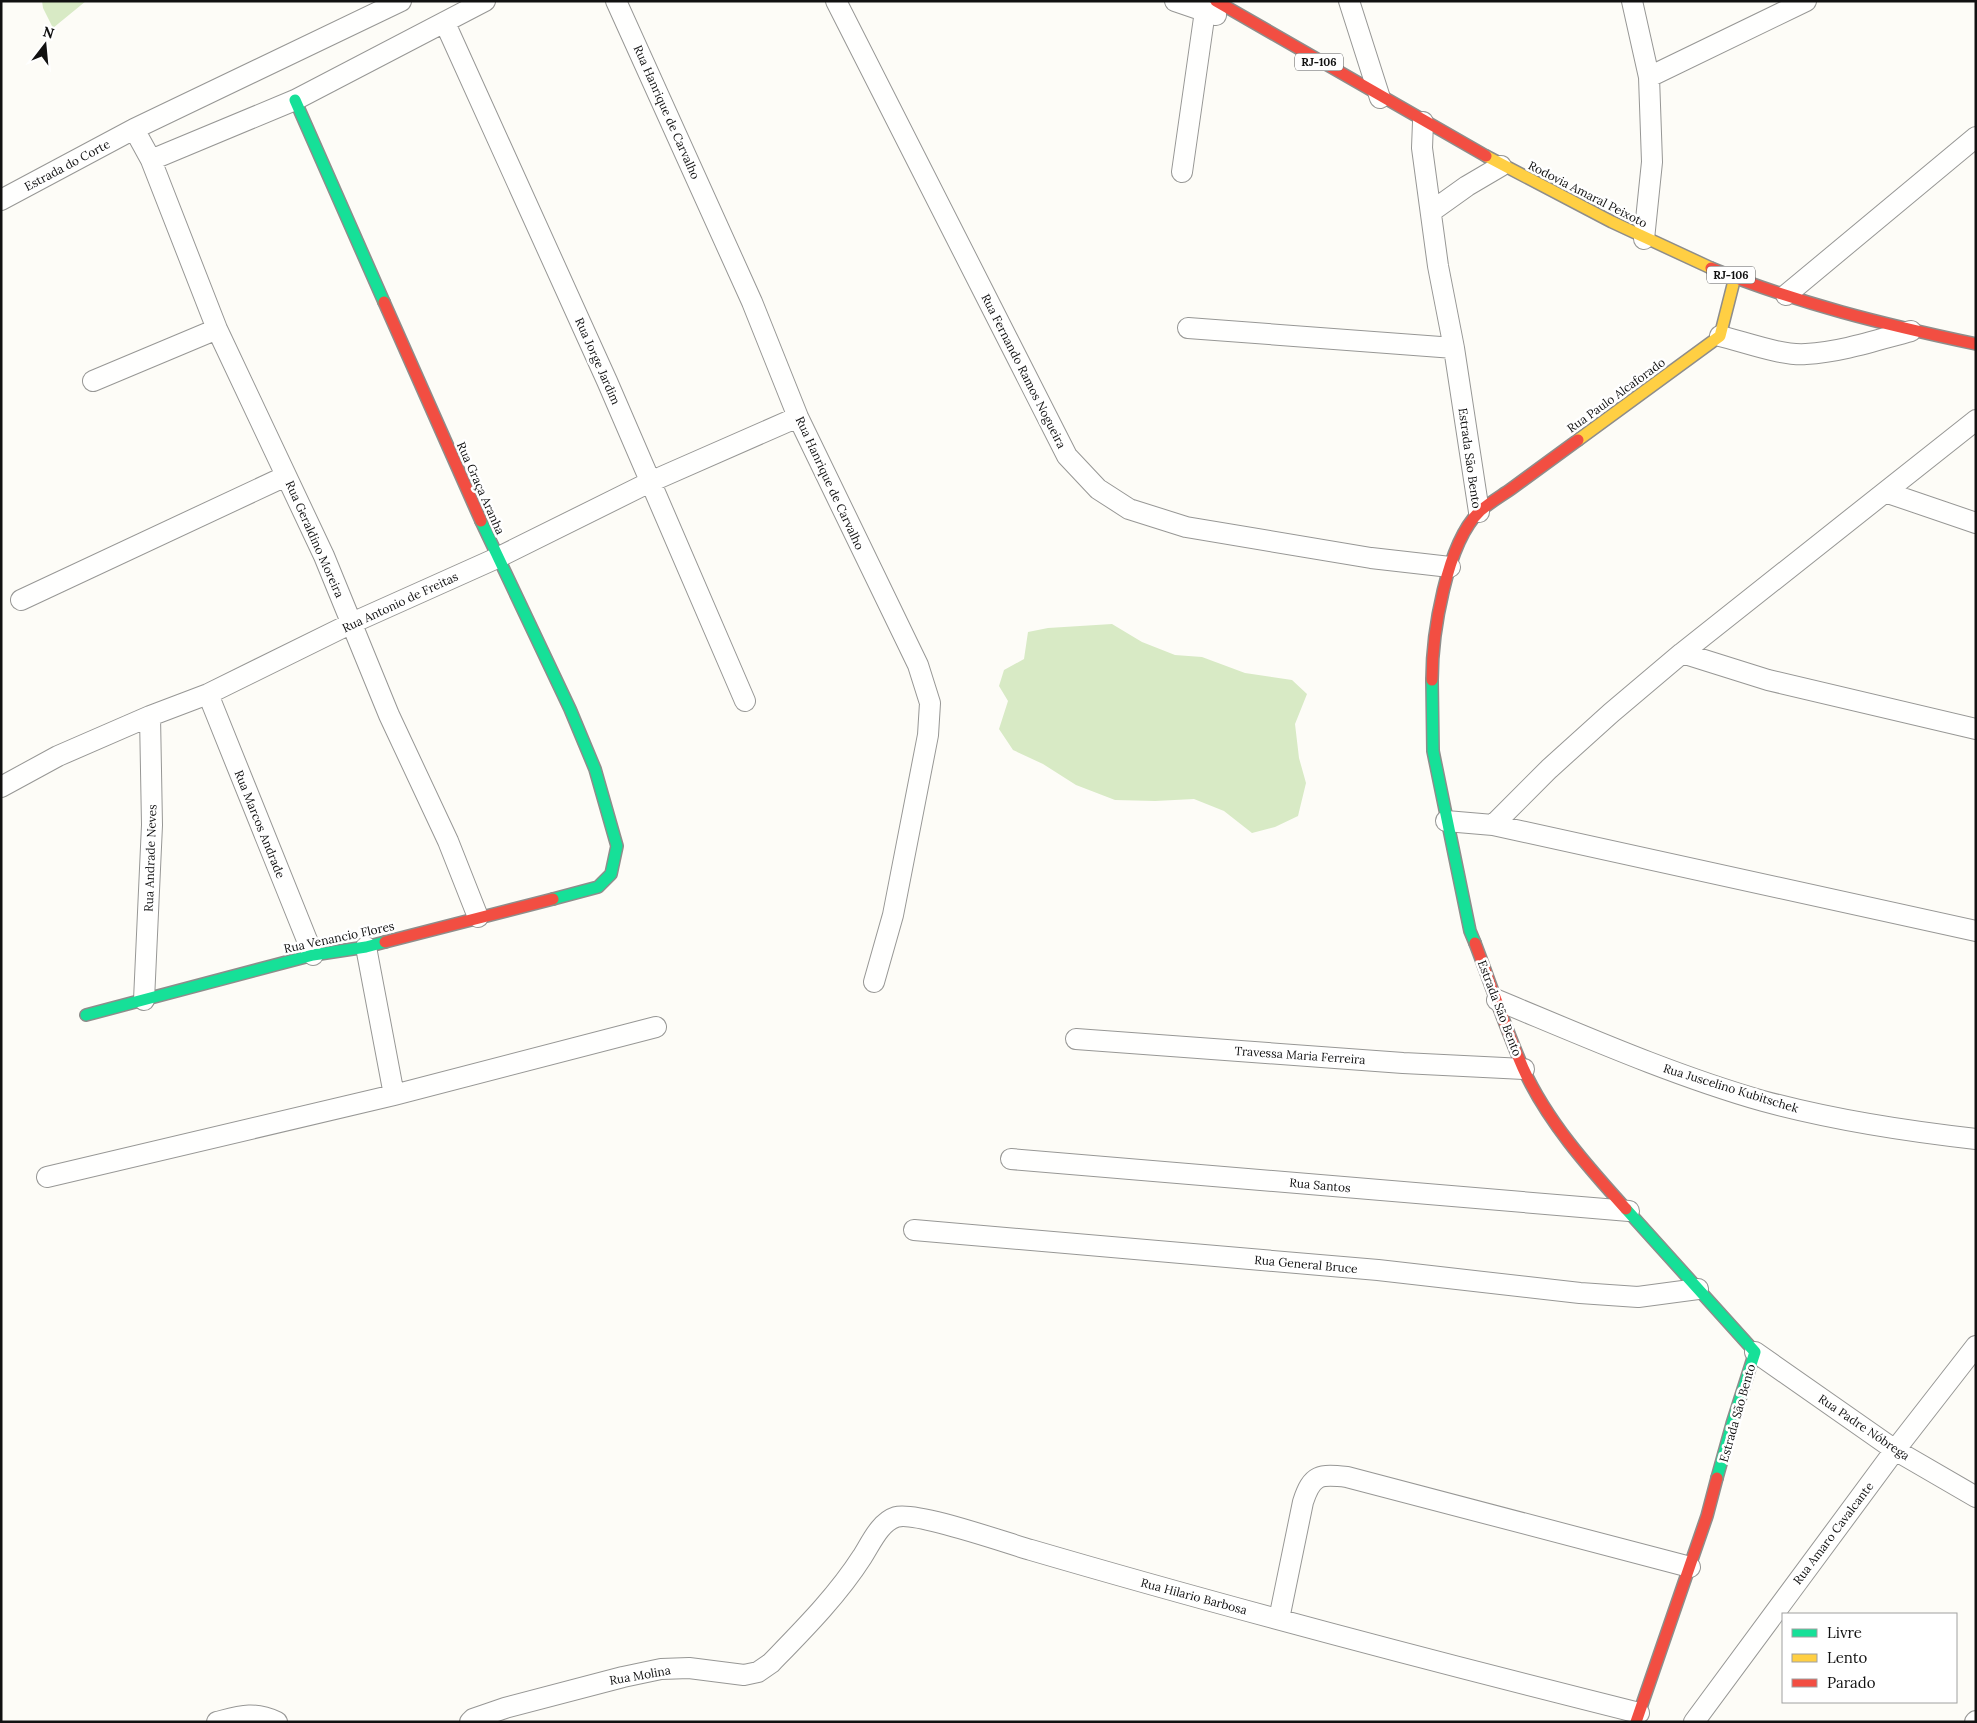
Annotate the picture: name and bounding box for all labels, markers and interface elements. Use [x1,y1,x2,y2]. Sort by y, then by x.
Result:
north arrow [20,20,70,70]
text: N [41,22,56,43]
street label: Rua Hanrique de Carvalho [631,43,703,181]
road number: RJ-106 [1295,54,1343,70]
street label: Estrada do Corte [22,136,113,194]
street label: Rodovia Amaral Peixoto [1526,157,1650,231]
road number: RJ-106 [1707,266,1755,284]
street label: Rua Fernando Ramos Nogueira [978,291,1070,451]
street label: Rua Jorge Jardim [572,315,624,407]
street label: Rua Paulo Alcaforado [1564,354,1668,436]
street label: Estrada São Bento [1456,407,1484,509]
street label: Rua Hanrique de Carvalho [792,414,868,552]
street label: Rua Graça Aranha [454,439,508,537]
street label: Rua Geraldino Moreira [282,478,348,600]
street label: Rua Antonio de Freitas [340,568,461,635]
street label: Rua Marcos Andrade [231,768,289,881]
street label: Rua Andrade Neves [141,803,159,912]
street label: Rua Venancio Flores [282,918,396,956]
street label: Estrada São Bento [1475,958,1525,1058]
street label: Travessa Maria Ferreira [1234,1043,1366,1067]
street label: Rua Juscelino Kubitschek [1662,1060,1801,1116]
street label: Rua Santos [1289,1175,1352,1195]
street label: Rua General Bruce [1254,1252,1359,1276]
street label: Estrada São Bento [1716,1362,1758,1464]
street label: Rua Padre Nóbrega [1816,1391,1912,1463]
street label: Rua Amaro Cavalcante [1790,1478,1877,1587]
street label: Rua Hilario Barbosa [1139,1575,1249,1617]
legend [1782,1613,1957,1703]
text: Livre [1827,1623,1862,1642]
text: Lento [1827,1648,1868,1667]
street label: Rua Molina [608,1662,672,1688]
text: Parado [1827,1673,1876,1692]

